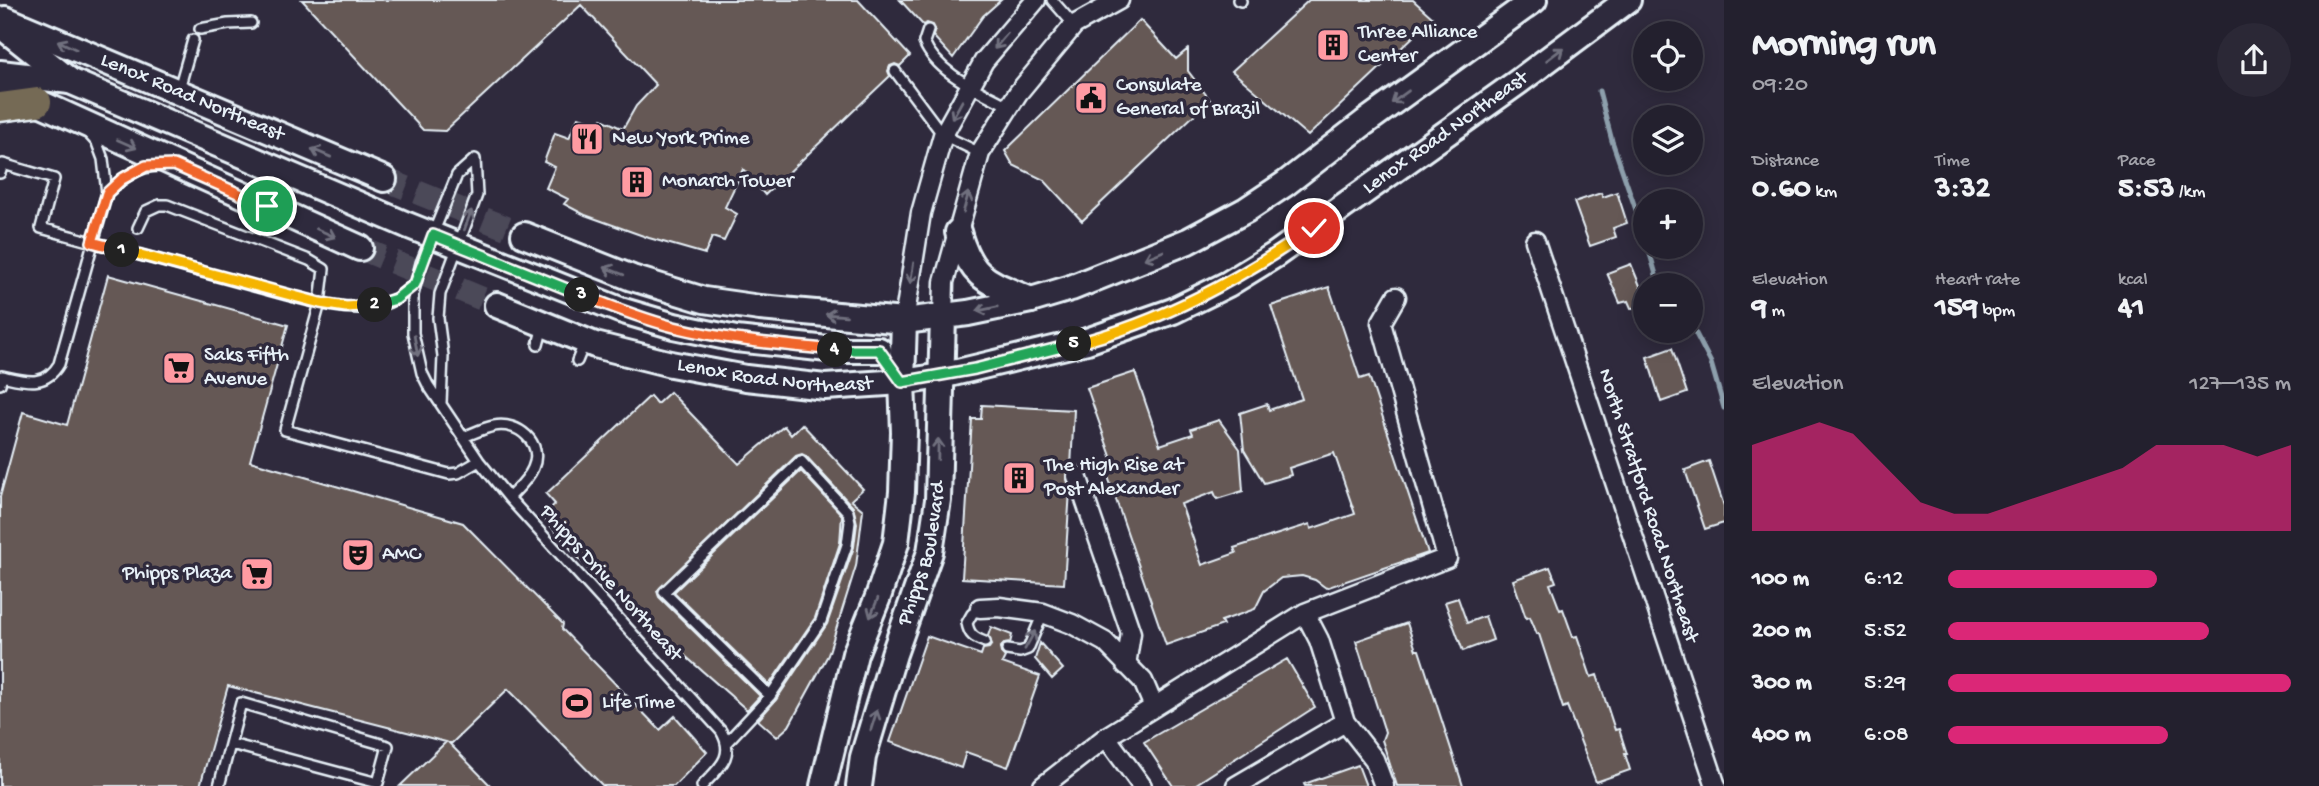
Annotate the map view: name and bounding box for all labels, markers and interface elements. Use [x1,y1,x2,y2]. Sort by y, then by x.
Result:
place label: Three Alliance Center [1357,21,1478,70]
map controls [1633,21,1703,343]
button: locate [1633,21,1703,91]
button: share [2217,23,2291,97]
text: Morning run [1752,24,1936,68]
building icon: Three Alliance Center [1314,26,1352,64]
one-way arrow [993,31,1009,49]
one-way arrow [57,38,78,51]
one-way arrow [1545,47,1564,62]
street label: Lenox Road Northeast [96,48,290,149]
street label: Lenox Road Northeast [1358,65,1535,201]
text: 09:20 [1752,72,1808,99]
place label: Consulate General of Brazil [1116,74,1260,123]
public building icon: Consulate General of Brazil [1072,79,1110,117]
one-way arrow [1391,90,1410,105]
one-way arrow [950,99,963,120]
button: layers [1633,105,1703,175]
restaurant icon: New York Prime [568,120,606,158]
place label: New York Prime [612,127,751,152]
one-way arrow [116,138,137,151]
one-way arrow [311,145,333,158]
text: Distance [1752,150,1819,173]
text: Time [1935,150,1970,173]
text: Pace [2118,150,2155,173]
building icon: Monarch Tower [618,163,656,201]
place label: Monarch Tower [662,170,795,195]
text: 0.60 [1752,173,1811,208]
text: 3:32 [1935,173,1990,208]
text: 5:53 [2118,173,2175,208]
pin [237,176,297,236]
text: km [1811,181,1837,204]
text: /km [2175,181,2206,204]
icon: arrive [248,187,286,225]
button: + [1633,189,1703,259]
one-way arrow [961,191,974,213]
pin [1284,198,1344,258]
icon: check [1295,209,1333,247]
one-way arrow [463,210,475,232]
one-way arrow [315,227,336,240]
pin: 1 [104,232,140,268]
text: 1 [118,238,125,261]
one-way arrow [1144,249,1165,262]
one-way arrow [905,261,918,284]
one-way arrow [604,264,626,277]
text: Elevation [1752,269,1828,292]
text: Heart rate [1935,269,2020,292]
text: kcal [2118,269,2148,292]
button: − [1633,273,1703,343]
pin: 3 [564,278,600,312]
text: 3 [577,283,586,306]
pin: 2 [358,288,392,322]
text: 9 [1752,292,1767,327]
text: 159 [1935,292,1978,327]
text: 41 [2118,292,2144,327]
text: 2 [370,293,379,316]
text: m [1767,300,1785,323]
text: bpm [1978,300,2015,323]
one-way arrow [976,302,999,316]
one-way arrow [826,308,848,321]
pin: 5 [1056,326,1092,362]
pin: 4 [818,332,852,368]
text: 5 [1069,332,1079,355]
one-way arrow [409,334,423,357]
text: 4 [830,338,839,361]
place label: Saks Fifth Avenue [204,344,289,393]
supermarket icon: Saks Fifth Avenue [160,349,198,387]
street label: Lenox Road Northeast [675,353,876,400]
street label: North Stratford Road Northeast [1591,366,1704,648]
text: Elevation [1752,371,1843,398]
text: 127–135 m [2189,371,2291,398]
one-way arrow [931,438,945,461]
place label: The High Rise at Post Alexander [1043,454,1186,503]
building icon: The High Rise at Post Alexander [1000,459,1038,497]
street label: Phipps Boulevard [892,479,951,630]
street label: Phipps Drive Northeast [532,500,689,669]
theatre icon: AMC [339,536,377,574]
place label: AMC [382,543,422,568]
supermarket icon: Phipps Plaza [238,555,276,593]
place label: Phipps Plaza [121,562,233,587]
text: 100 m [1752,566,1809,593]
text: 6:12 [1864,566,1903,593]
one-way arrow [867,596,880,618]
text: 200 m [1752,618,1811,645]
text: 5:52 [1864,618,1907,645]
one-way arrow [1024,630,1038,650]
text: 300 m [1752,670,1812,697]
text: 5:29 [1864,670,1906,697]
sports icon: Life Time [558,684,596,722]
place label: Life Time [602,691,676,716]
one-way arrow [869,709,882,731]
text: 400 m [1752,722,1811,749]
text: 6:08 [1864,722,1909,749]

